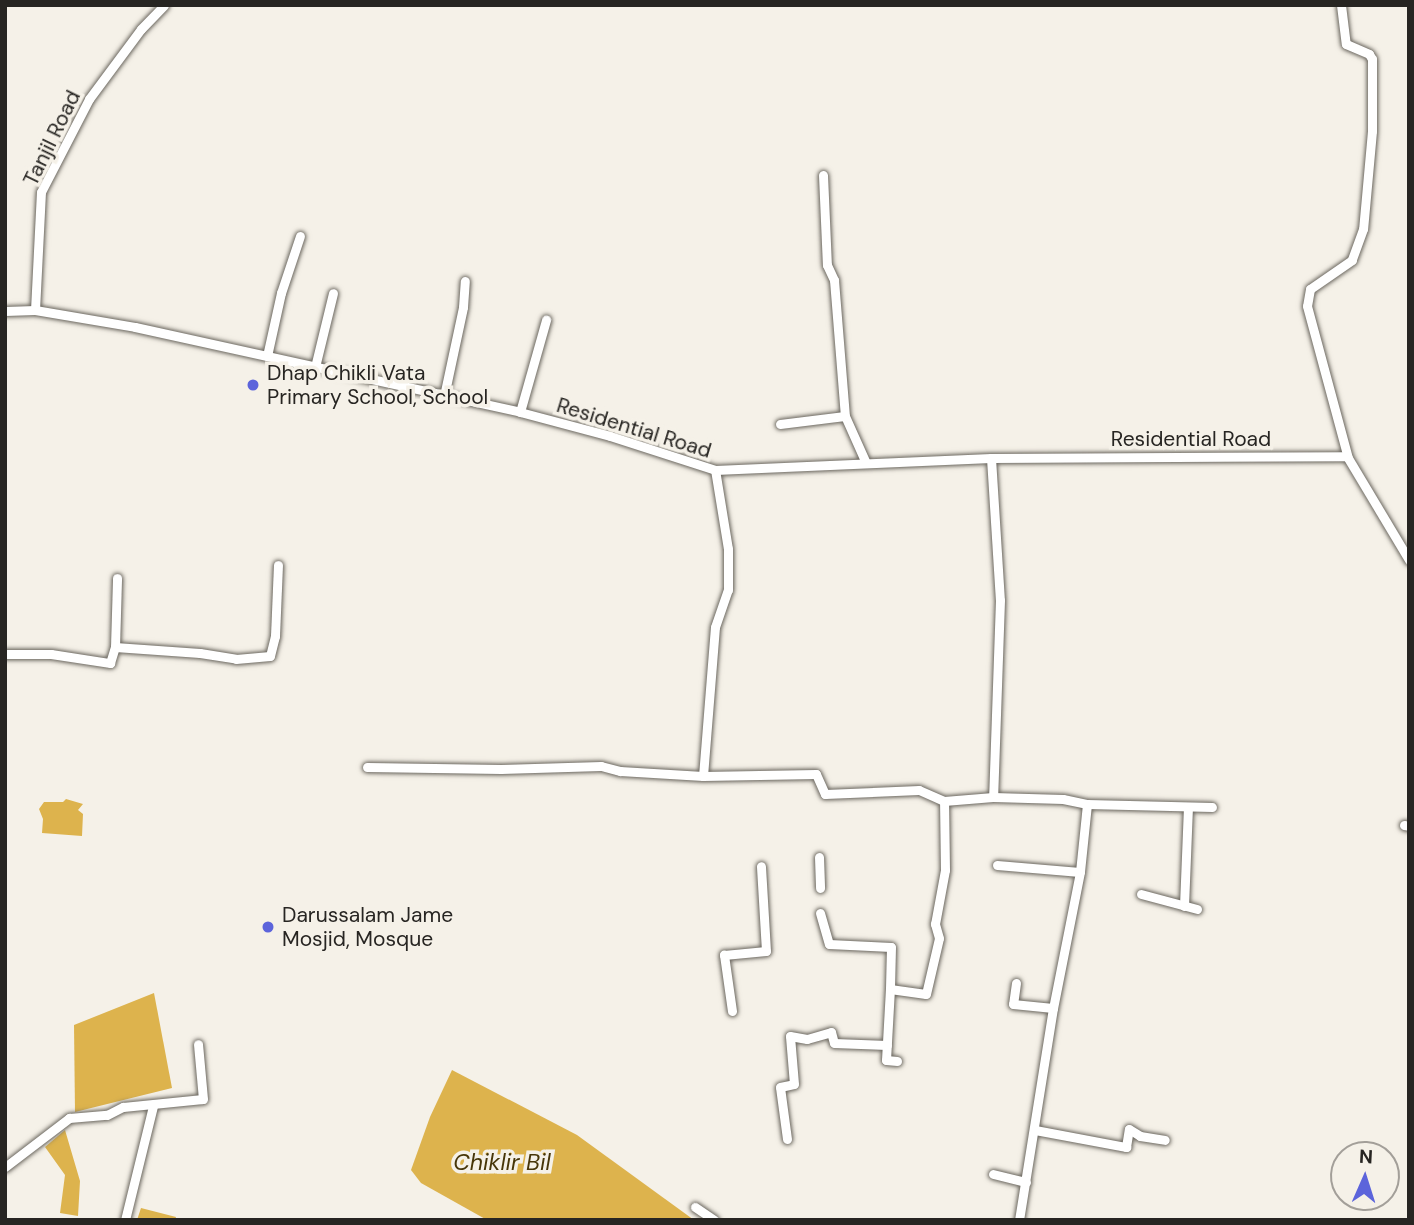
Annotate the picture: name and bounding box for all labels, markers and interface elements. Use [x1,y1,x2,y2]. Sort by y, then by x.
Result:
street label: Tanjil Road [18,86,86,190]
place label: Dhap Chikli Vata Primary School, School [267,360,488,410]
marker: Dhap Chikli Vata Primary School, School [245,377,261,393]
street label: Residential Road [554,393,714,463]
street label: Residential Road [1111,426,1271,452]
place label: Darussalam Jame Mosjid, Mosque [282,902,453,952]
marker: Darussalam Jame Mosjid, Mosque [260,919,276,935]
north arrow [1330,1141,1400,1211]
text: N [1358,1144,1374,1169]
water label: Chiklir Bil [453,1148,551,1176]

